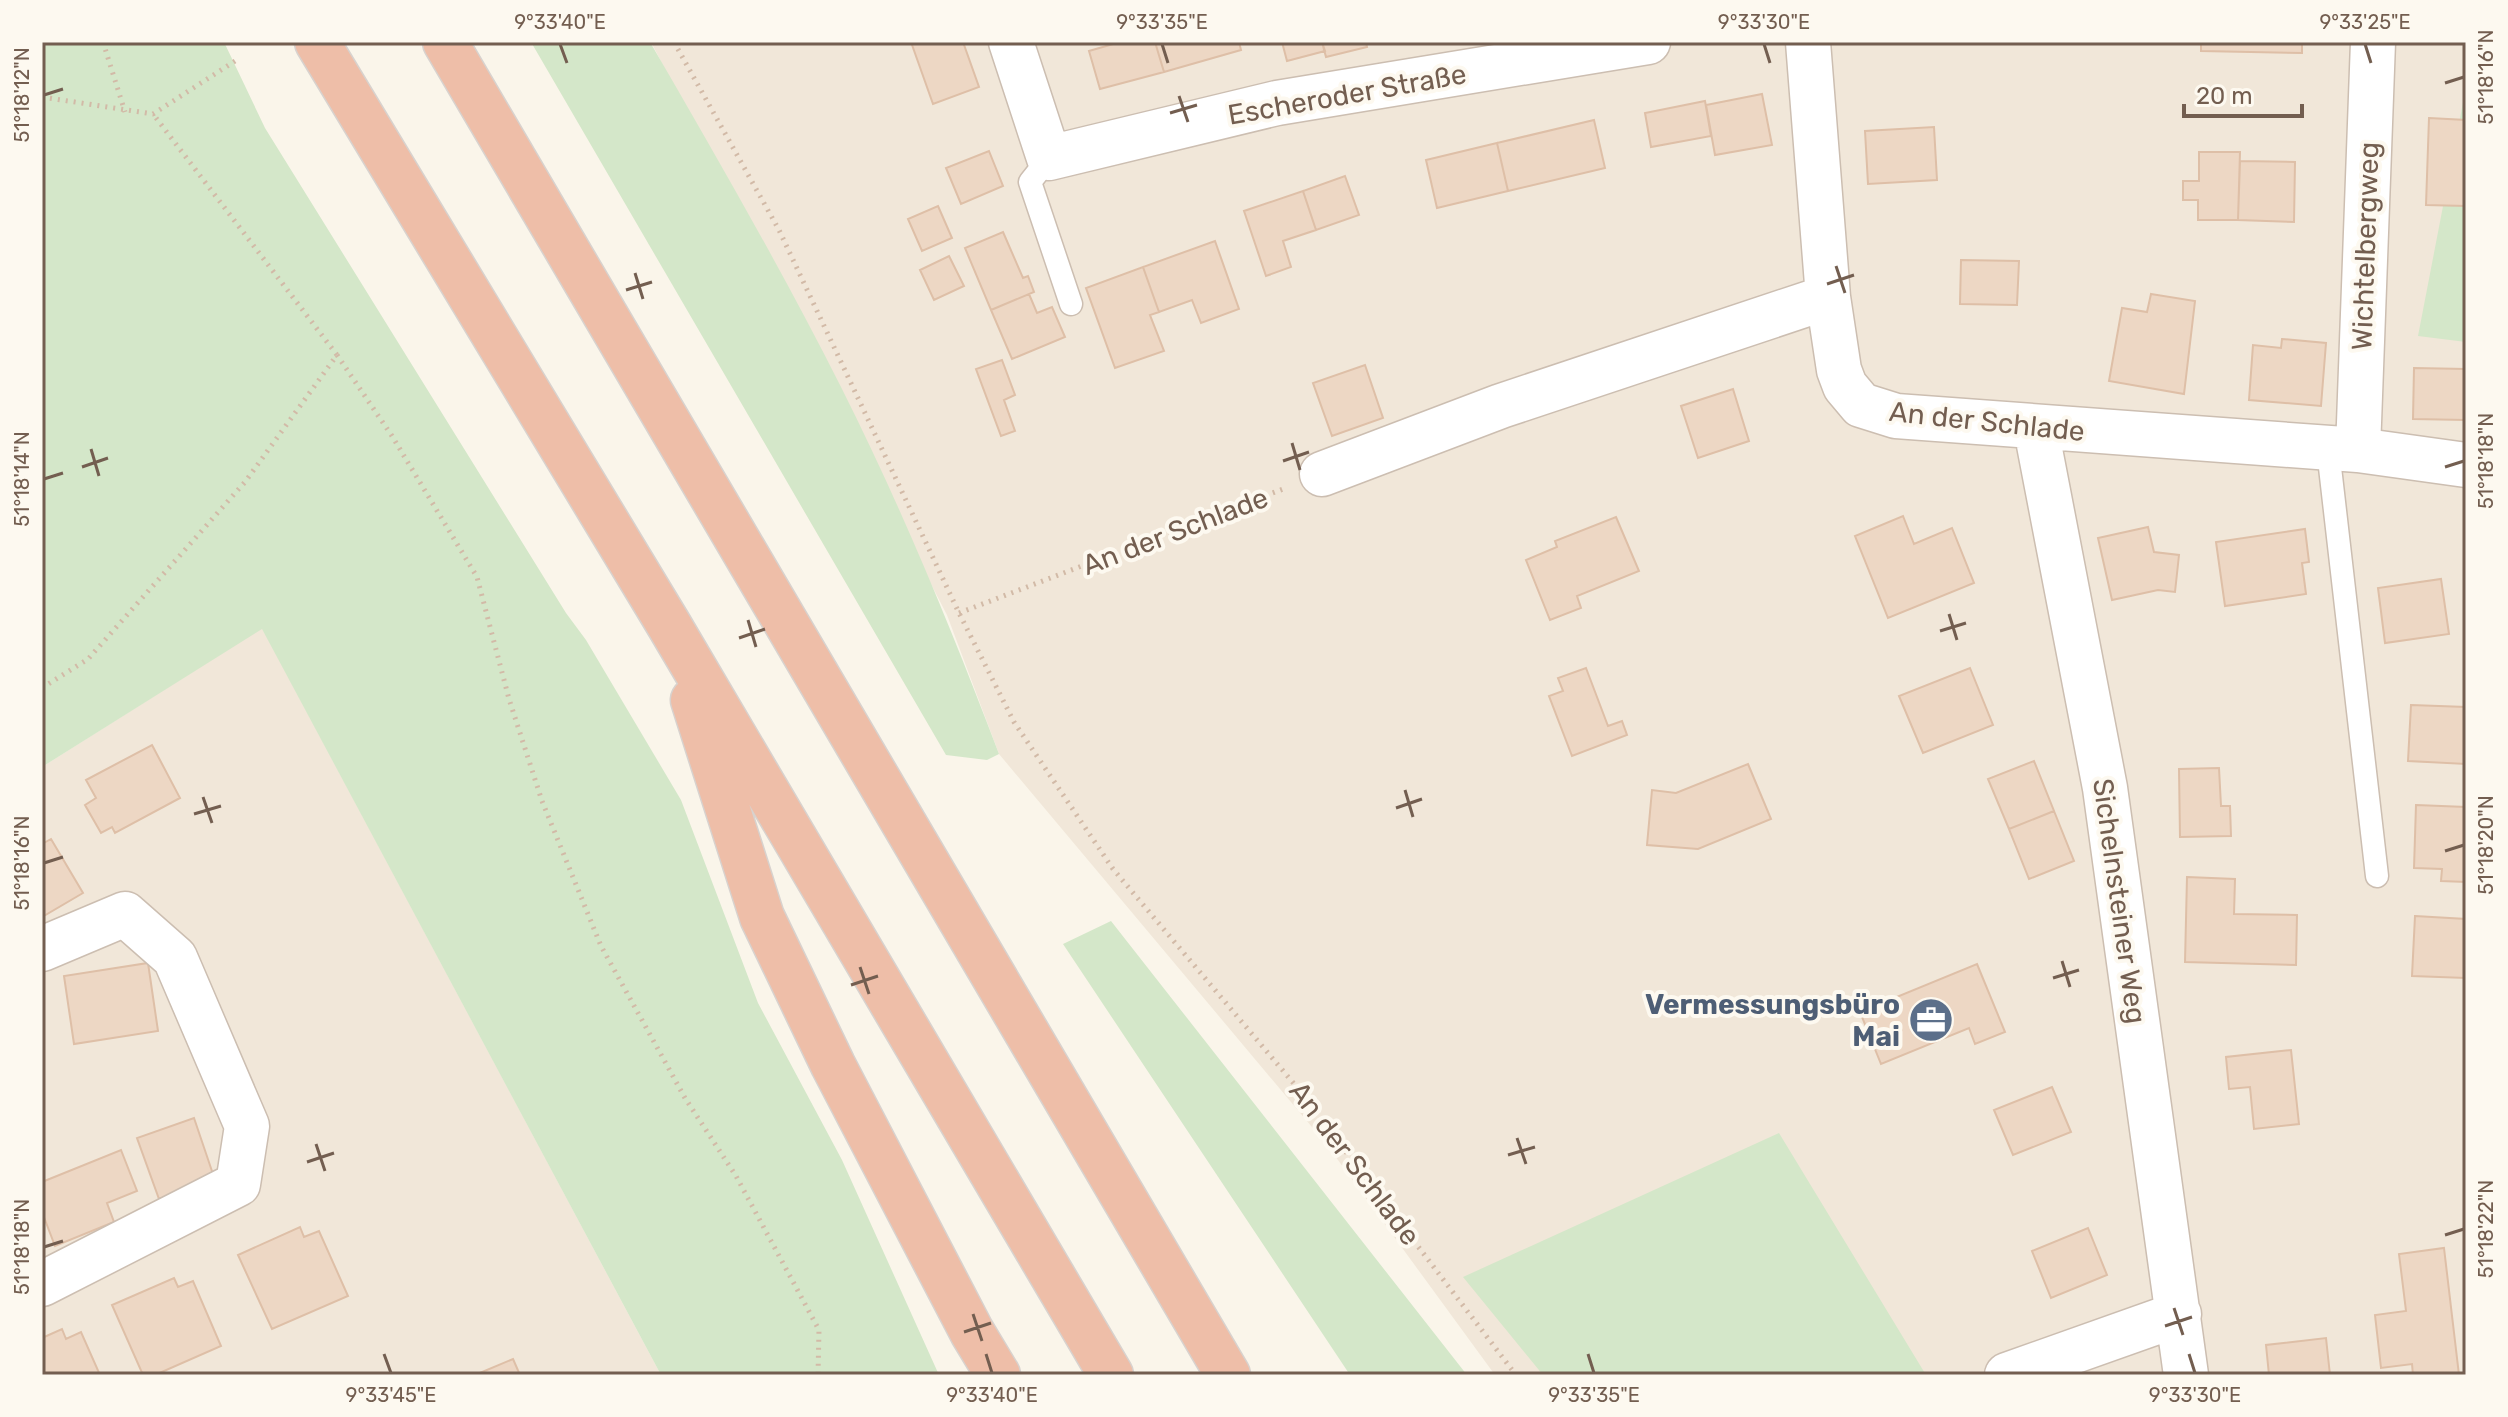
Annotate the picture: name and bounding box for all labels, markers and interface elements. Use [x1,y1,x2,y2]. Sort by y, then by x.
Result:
text: 9°33'40"E [514,10,606,34]
text: 9°33'35"E [1116,10,1208,34]
text: 9°33'30"E [1718,10,1810,34]
text: 9°33'25"E [2319,10,2411,34]
text: 51°18'16"N [2474,30,2498,124]
text: 51°18'12"N [10,47,34,143]
street label: Escheroder Straße [1225,57,1469,132]
scale bar [2184,68,2302,118]
text: 20 m [2196,82,2253,110]
street label: Wichtelbergweg [2345,141,2386,351]
street label: An der Schlade [1888,395,2086,448]
text: 51°18'18"N [2474,413,2498,509]
text: 51°18'14"N [10,431,34,527]
street label: An der Schlade [1078,481,1273,582]
street label: Sichelnsteiner Weg [2086,776,2153,1026]
text: 51°18'20"N [2474,795,2498,895]
text: 51°18'16"N [10,816,34,910]
place label: Vermessungsbüro Mai [1645,988,1900,1053]
office icon: Vermessungsbüro Mai [1907,996,1955,1044]
street label: An der Schlade [1282,1075,1427,1252]
text: 51°18'22"N [2474,1180,2498,1278]
text: 51°18'18"N [10,1199,34,1295]
text: 9°33'45"E [346,1383,436,1407]
text: 9°33'40"E [946,1383,1038,1407]
text: 9°33'35"E [1548,1383,1640,1407]
text: 9°33'30"E [2149,1383,2241,1407]

